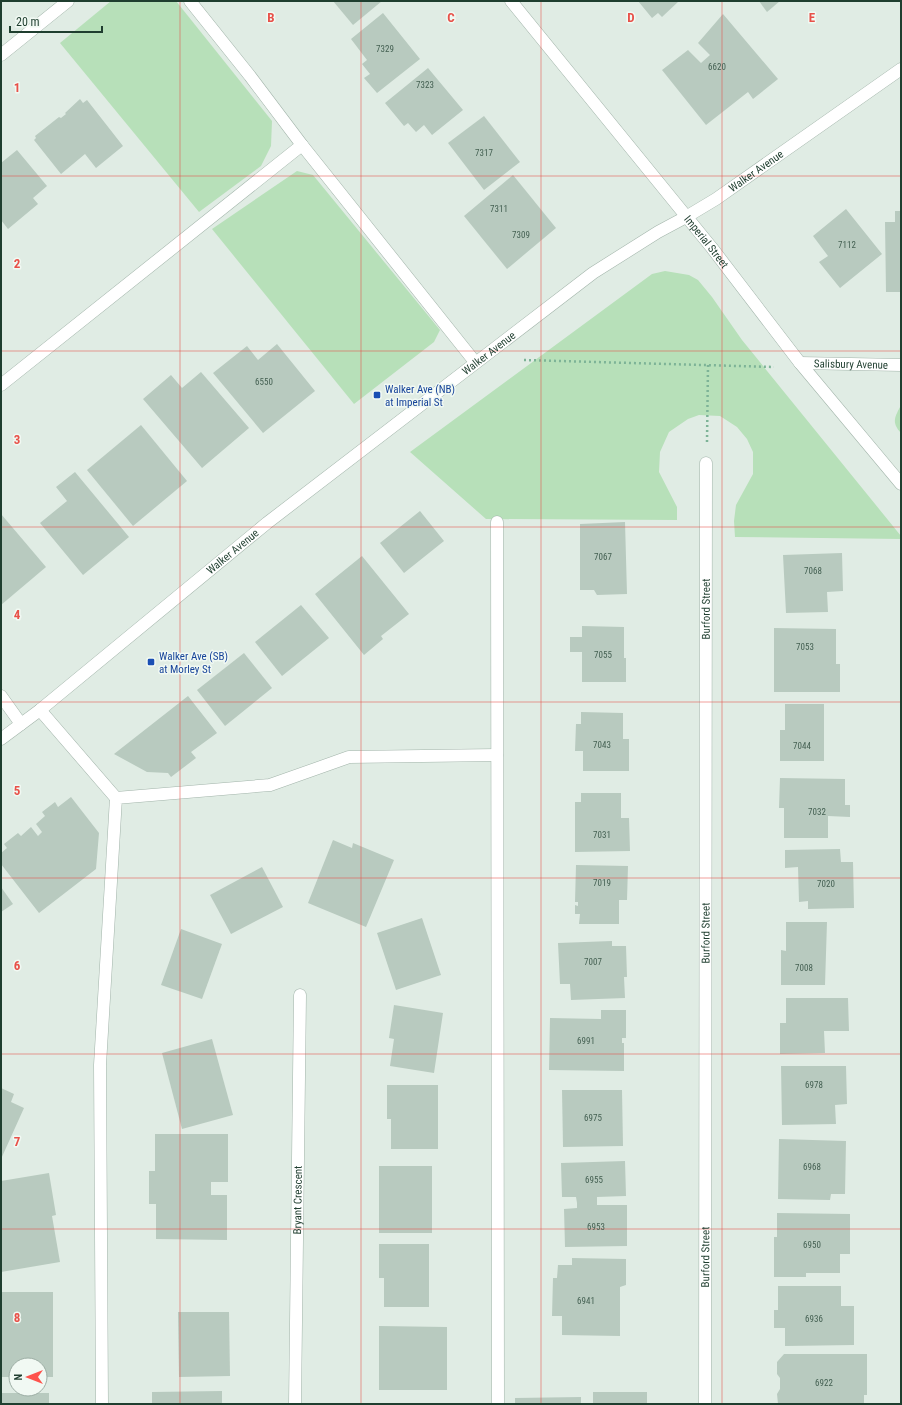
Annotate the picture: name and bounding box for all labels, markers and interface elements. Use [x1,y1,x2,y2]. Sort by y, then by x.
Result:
scale bar [10,8,102,34]
text: B [267,10,275,25]
text: C [447,10,455,25]
text: D [627,10,635,25]
text: E [809,10,816,25]
text: 20 m [16,15,40,29]
house number: 7329 [376,44,394,54]
house number: 6620 [708,62,726,72]
text: 1 [14,80,20,95]
house number: 7323 [416,80,434,90]
house number: 7317 [475,148,493,158]
street label: Walker Avenue [727,148,786,195]
house number: 7311 [490,204,508,214]
street label: Imperial Street [681,213,731,271]
house number: 7309 [512,230,530,240]
house number: 7112 [838,240,856,250]
text: 2 [14,256,21,271]
street label: Walker Avenue [460,329,518,378]
street label: Salisbury Avenue [814,357,888,372]
house number: 6550 [255,377,273,387]
place label: Walker Ave (NB) at Imperial St [385,383,455,409]
marker: Walker Ave (NB) at Imperial St [372,390,382,400]
text: 3 [14,432,20,447]
street label: Walker Avenue [204,527,261,577]
house number: 7067 [594,552,612,562]
house number: 7068 [804,566,822,576]
street label: Burford Street [700,579,713,639]
text: 4 [14,607,21,622]
house number: 7053 [796,642,814,652]
place label: Walker Ave (SB) at Morley St [159,650,228,676]
house number: 7055 [594,650,612,660]
marker: Walker Ave (SB) at Morley St [146,657,156,667]
house number: 7043 [593,740,611,750]
house number: 7044 [793,741,811,751]
text: 5 [14,783,21,798]
house number: 7032 [808,807,826,817]
house number: 7031 [593,830,611,840]
house number: 7019 [593,878,611,888]
house number: 7020 [817,879,835,889]
street label: Burford Street [699,903,713,963]
house number: 7007 [584,957,602,967]
text: 6 [14,958,21,973]
house number: 7008 [795,963,813,973]
house number: 6991 [577,1036,595,1046]
house number: 6978 [805,1080,823,1090]
house number: 6975 [584,1113,602,1123]
text: 7 [14,1134,21,1149]
house number: 6968 [803,1162,821,1172]
street label: Bryant Crescent [291,1165,305,1235]
house number: 6955 [585,1175,603,1185]
house number: 6953 [587,1222,605,1232]
street label: Burford Street [699,1227,712,1287]
house number: 6950 [803,1240,821,1250]
house number: 6941 [577,1296,595,1306]
text: 8 [14,1310,20,1325]
house number: 6936 [805,1314,823,1324]
north arrow [8,1357,48,1397]
text: N [12,1373,25,1380]
house number: 6922 [815,1378,833,1388]

